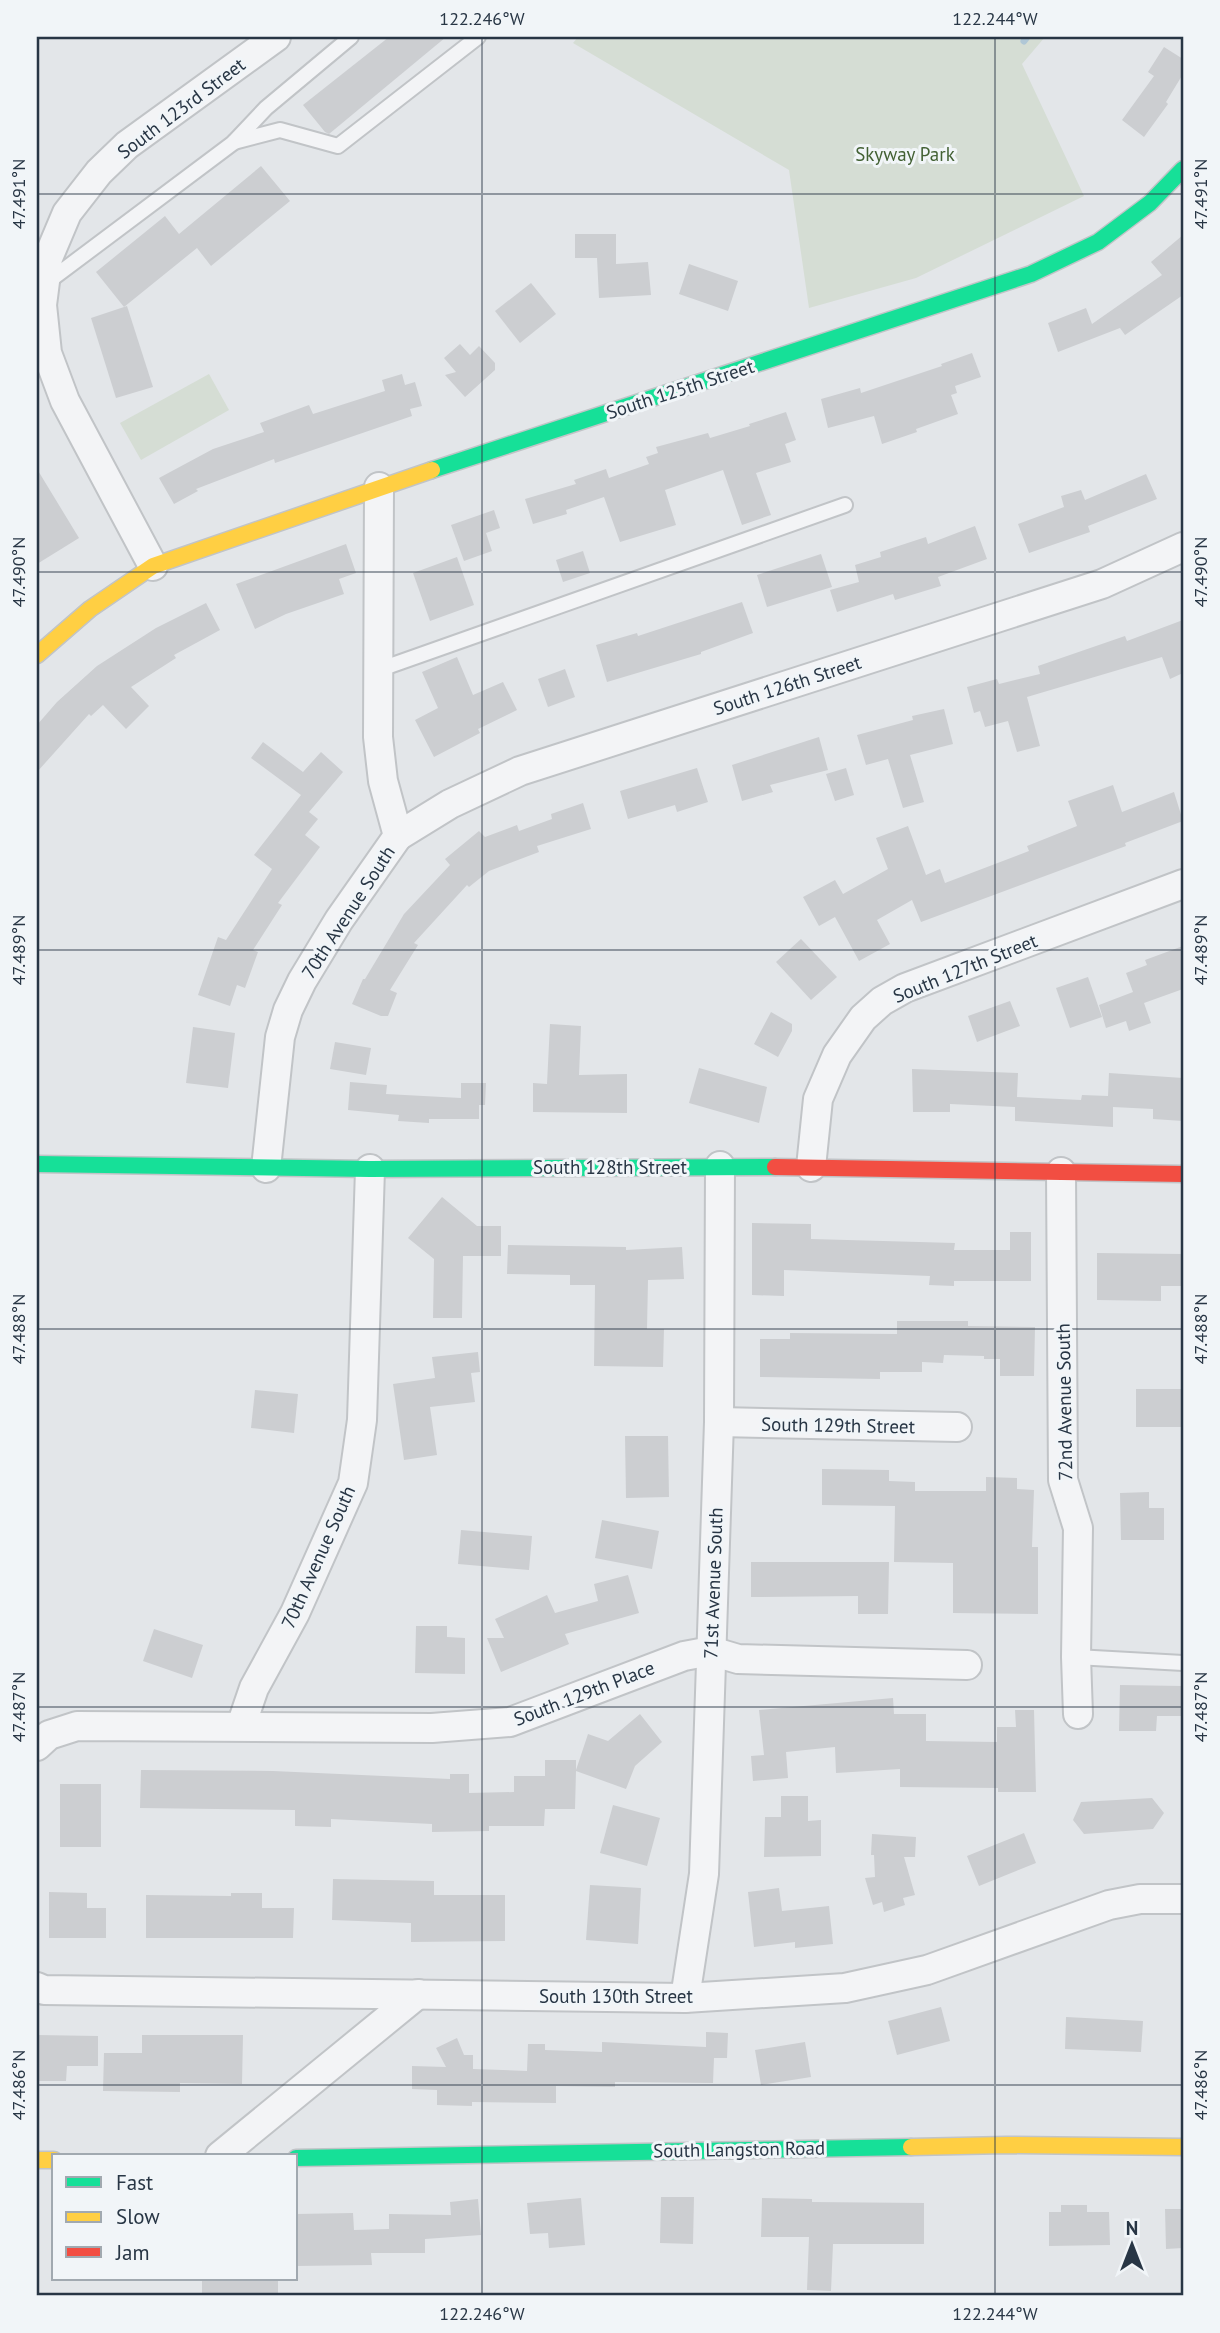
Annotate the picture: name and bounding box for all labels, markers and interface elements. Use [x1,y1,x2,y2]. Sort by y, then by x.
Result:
text: 122.246°W [439,7,525,30]
text: 122.244°W [952,7,1038,30]
street label: South 123rd Street [112,52,250,164]
park label: Skyway Park [855,142,955,166]
text: 47.491°N [7,159,30,229]
text: 47.491°N [1189,159,1212,229]
street label: South 125th Street [603,354,757,424]
text: 47.490°N [7,537,30,607]
text: 47.490°N [1189,537,1212,607]
street label: South 126th Street [710,650,864,720]
street label: 70th Avenue South [296,841,400,983]
text: 47.489°N [7,915,30,985]
text: 47.489°N [1189,915,1212,985]
street label: South 127th Street [889,928,1041,1008]
street label: South 128th Street [533,1155,688,1179]
text: 47.488°N [7,1294,30,1364]
text: 47.488°N [1189,1294,1212,1364]
street label: 72nd Avenue South [1051,1323,1077,1481]
street label: South 129th Street [761,1412,916,1438]
street label: 70th Avenue South [276,1482,360,1632]
street label: 71st Avenue South [698,1507,728,1659]
street label: South 129th Place [510,1655,658,1731]
text: 47.487°N [7,1672,30,1742]
text: 47.487°N [1189,1672,1212,1742]
street label: South 130th Street [539,1984,694,2008]
text: 47.486°N [7,2050,30,2120]
text: 47.486°N [1189,2050,1212,2120]
street label: South Langston Road [653,2136,825,2162]
legend [52,2154,298,2280]
text: Fast [116,2169,153,2196]
text: Slow [116,2203,160,2230]
north arrow [1098,2210,1168,2280]
text: N [1126,2216,1138,2240]
text: Jam [115,2239,150,2266]
text: 122.246°W [439,2302,525,2325]
text: 122.244°W [952,2302,1038,2325]

